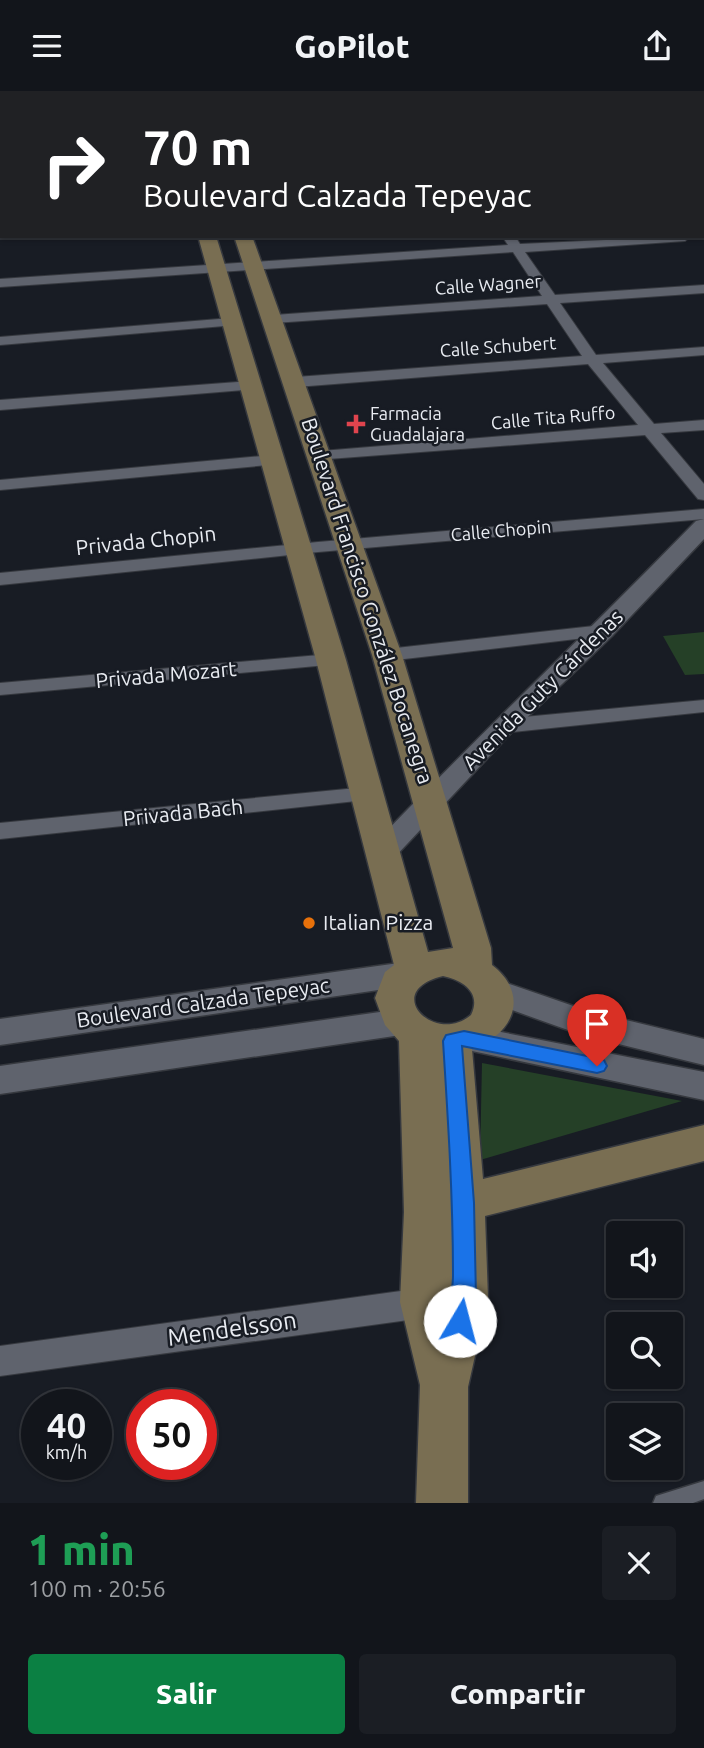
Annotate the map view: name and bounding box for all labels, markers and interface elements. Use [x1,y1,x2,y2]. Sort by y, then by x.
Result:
icon: menu [28,27,66,65]
icon: share [638,27,676,65]
text: GoPilot [294,28,410,64]
icon: right [28,119,119,210]
text: 70 m [143,119,252,174]
text: Boulevard Calzada Tepeyac [143,177,532,213]
street label: Calle Wagner [434,270,542,298]
street label: Calle Schubert [439,332,557,360]
street label: Calle Tita Ruffo [490,402,616,432]
place label: Farmacia Guadalajara [370,403,465,444]
street label: Boulevard Francisco González Bocanegra [297,415,439,787]
marker: Farmacia Guadalajara [348,416,364,432]
street label: Calle Chopin [450,516,552,544]
street label: Privada Chopin [75,521,217,559]
street label: Avenida Guty Cárdenas [457,604,627,774]
street label: Privada Mozart [94,656,237,692]
street label: Privada Bach [122,794,244,830]
place label: Italian Pizza [323,910,433,934]
marker: Italian Pizza [301,915,317,931]
street label: Boulevard Calzada Tepeyac [75,972,331,1032]
pin [567,994,627,1066]
icon: arrive [578,1005,616,1043]
map controls [606,1221,683,1480]
button: sound [606,1221,683,1298]
position arrow [423,1284,497,1358]
street label: Mendelsson [166,1306,298,1351]
button: search [606,1312,683,1389]
speed limit sign: 50 [126,1389,217,1480]
button: layers [606,1403,683,1480]
text: 40 [47,1405,86,1445]
text: km/h [46,1442,87,1462]
text: 1 min [28,1526,135,1573]
button: close [602,1526,676,1600]
text: 100 m · 20:56 [28,1576,166,1601]
button: Salir [28,1654,345,1734]
button: Compartir [359,1654,676,1734]

